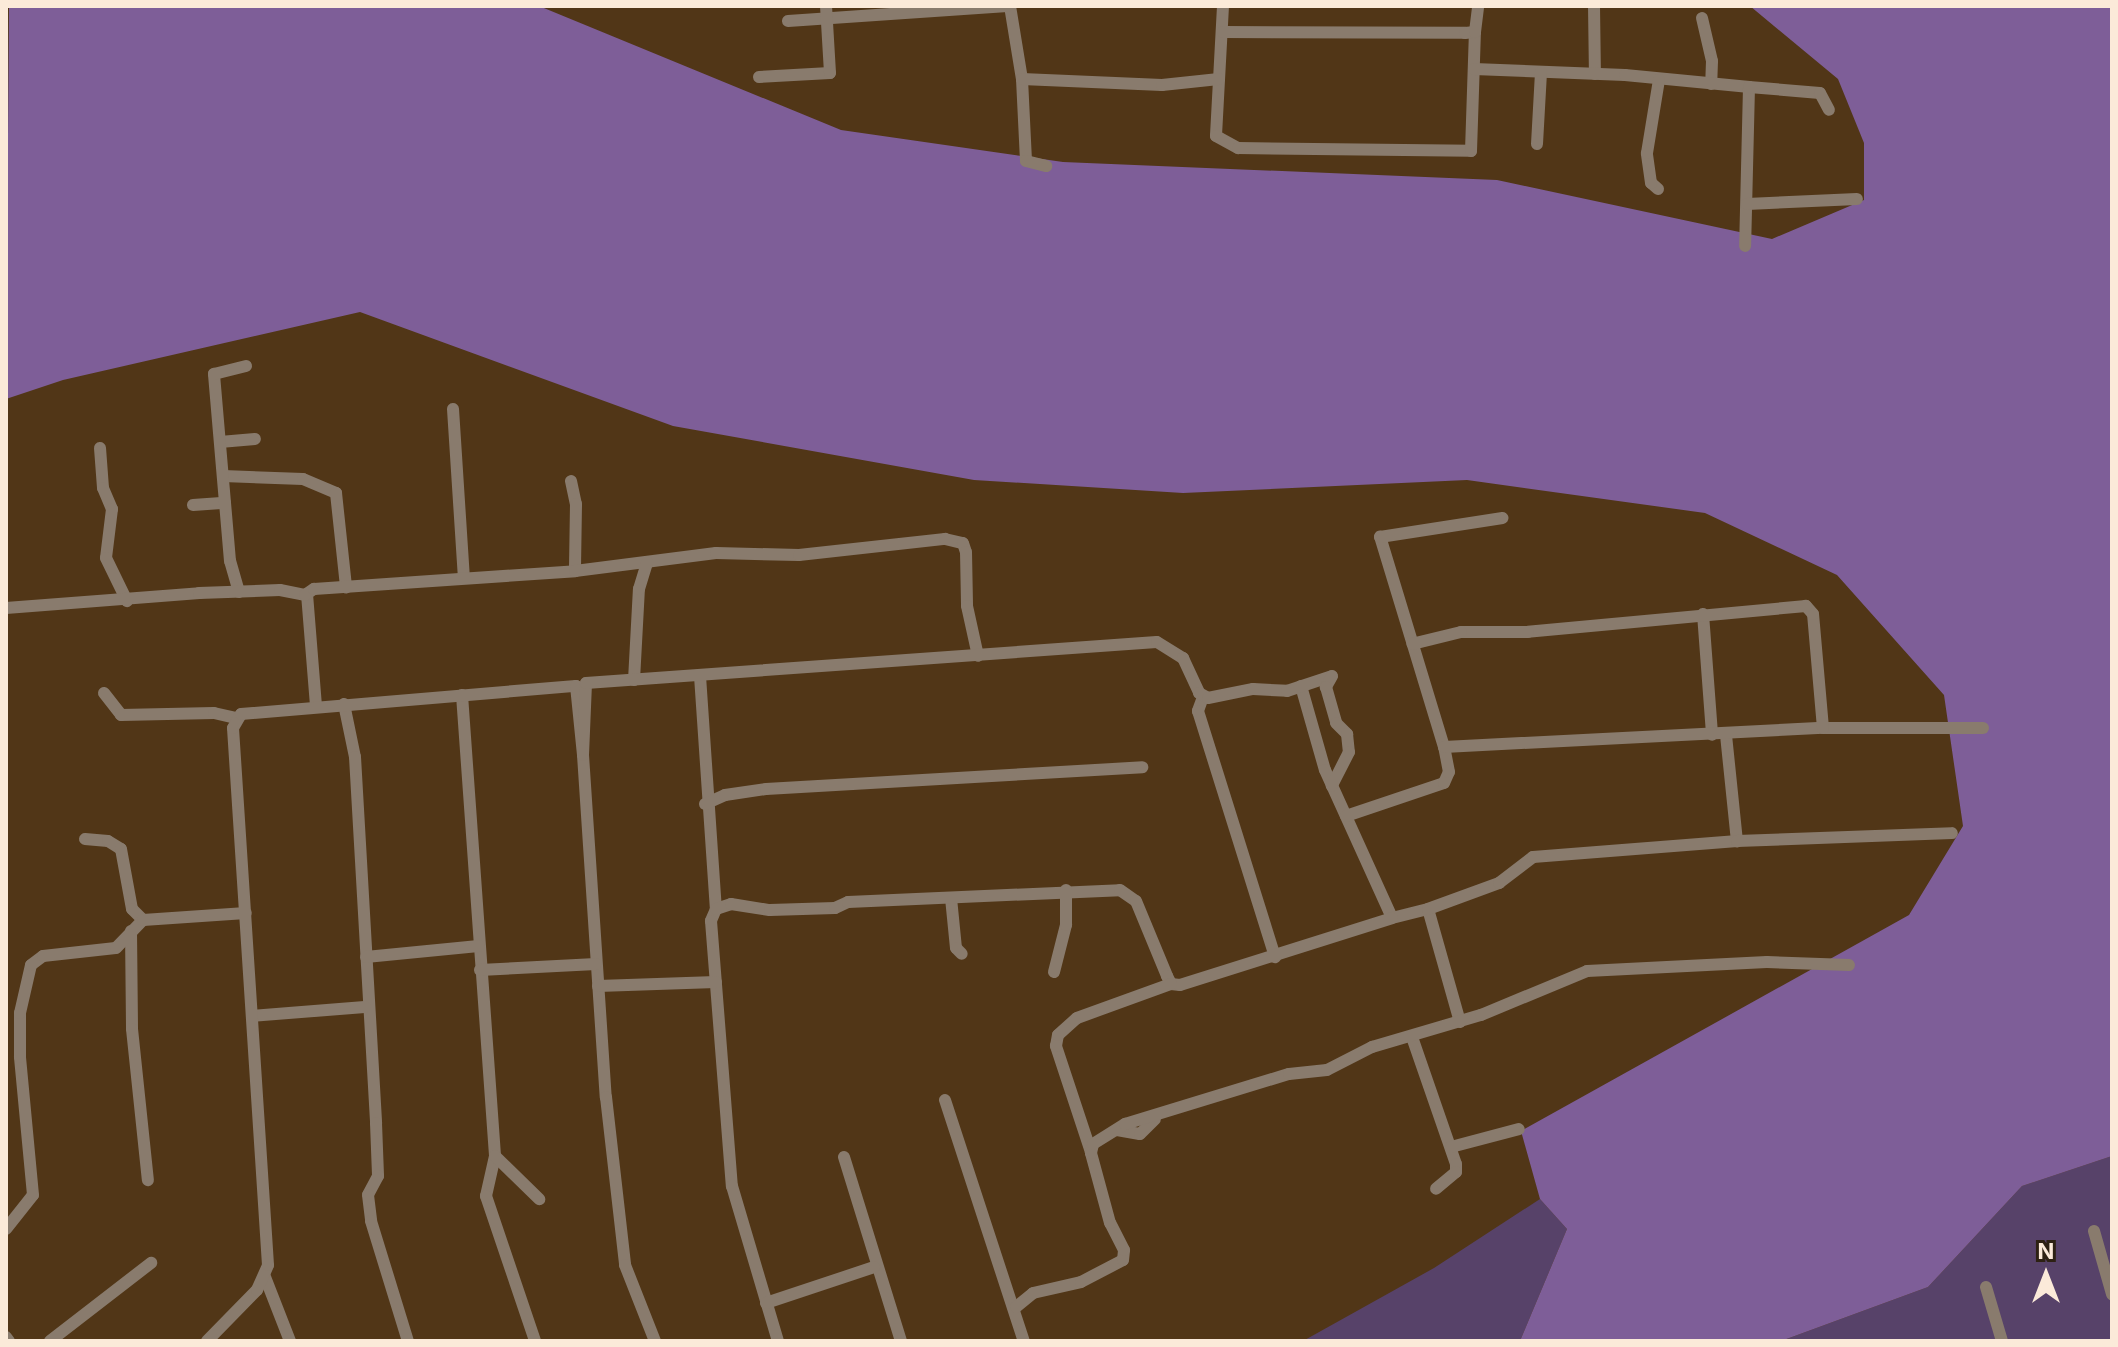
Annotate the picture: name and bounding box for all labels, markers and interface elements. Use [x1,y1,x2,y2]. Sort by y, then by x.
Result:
north arrow [2006,1235,2086,1315]
text: N [2038,1238,2054,1264]

